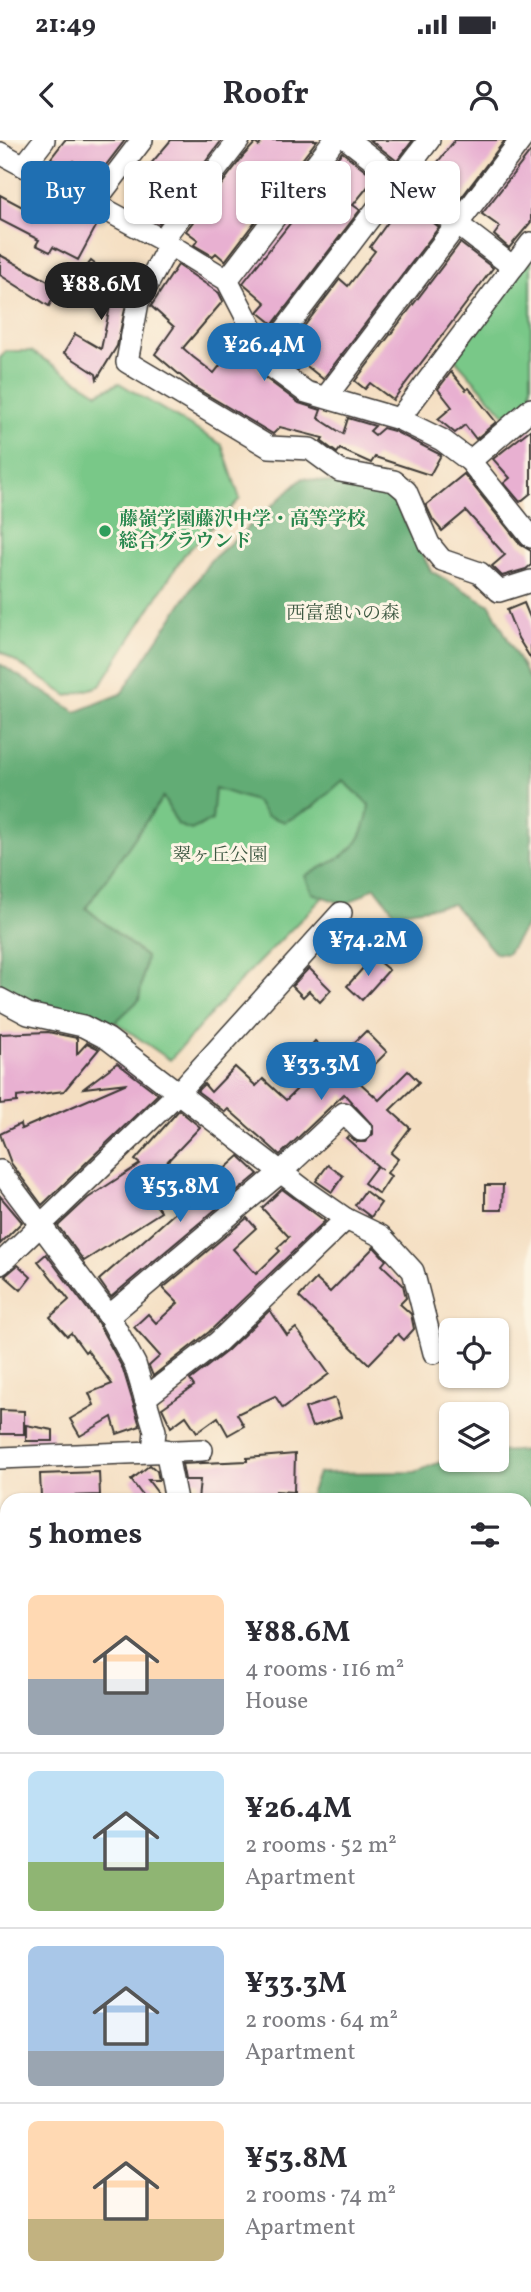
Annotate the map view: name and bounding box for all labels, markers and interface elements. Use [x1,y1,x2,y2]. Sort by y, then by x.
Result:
text: 21:49 [35,7,96,43]
text: Roofr [222,73,309,117]
icon: back [28,76,66,114]
icon: person [465,76,503,114]
chip: Buy [21,161,110,224]
chip: Rent [124,161,222,224]
chip: Filters [236,161,351,224]
chip: New [365,161,460,224]
pin: ¥88.6M [44,262,158,322]
text: ¥88.6M [61,269,141,301]
pin: ¥26.4M [207,324,321,383]
text: ¥26.4M [223,330,305,362]
place label: 藤嶺学園藤沢中学・高等学校 総合グラウンド [119,507,366,555]
marker: 藤嶺学園藤沢中学・高等学校 総合グラウンド [97,523,113,539]
park label: 西富憩いの森 [286,601,400,627]
park label: 翠ヶ丘公園 [172,843,268,869]
pin: ¥74.2M [311,918,425,978]
text: ¥74.2M [329,925,407,957]
pin: ¥33.3M [264,1042,378,1102]
text: ¥33.3M [282,1049,360,1081]
pin: ¥53.8M [123,1164,237,1224]
text: ¥53.8M [141,1171,219,1203]
map controls [439,1318,509,1472]
button: locate [439,1318,509,1388]
button: layers [439,1402,509,1472]
text: 5 homes [28,1514,142,1556]
icon: filters [466,1516,504,1554]
text: ¥88.6M [245,1612,350,1654]
icon: home [84,1623,168,1707]
text: 4 rooms · 116 m² [245,1654,404,1686]
text: House [245,1686,308,1718]
text: ¥26.4M [245,1788,352,1830]
icon: home [84,1799,168,1883]
text: 2 rooms · 52 m² [245,1830,397,1862]
text: Apartment [245,1862,356,1894]
text: ¥33.3M [245,1963,347,2005]
icon: home [84,1974,168,2058]
text: 2 rooms · 64 m² [245,2005,398,2037]
text: Apartment [245,2037,356,2069]
text: ¥53.8M [245,2138,348,2180]
icon: home [84,2149,168,2233]
text: 2 rooms · 74 m² [245,2180,396,2212]
text: Apartment [245,2212,356,2244]

